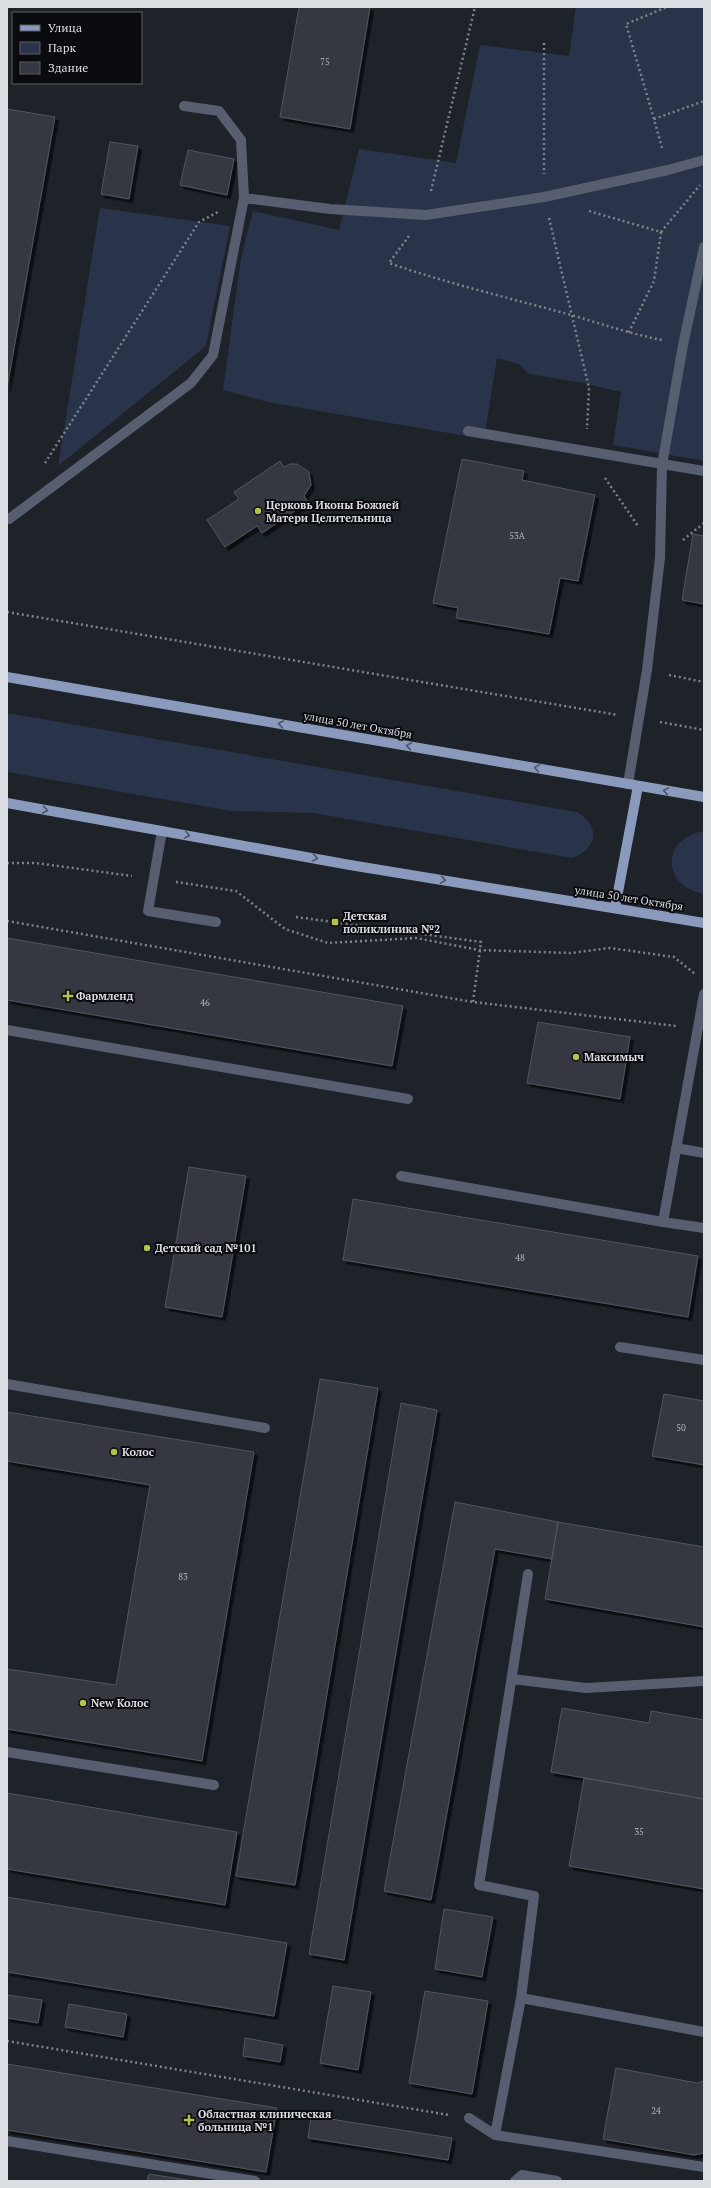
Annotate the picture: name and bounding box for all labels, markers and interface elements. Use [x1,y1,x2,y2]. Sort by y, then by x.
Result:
legend [12,12,142,84]
text: Улица [48,20,82,35]
text: Парк [48,40,76,55]
house number: 75 [320,56,330,68]
text: Здание [48,60,88,75]
place label: Церковь Иконы Божией Матери Целительница [266,498,400,525]
marker: Церковь Иконы Божией Матери Целительница [253,506,263,516]
house number: 53А [509,530,526,542]
street label: улица 50 лет Октября [302,708,413,741]
one-way arrow [278,720,284,729]
one-way arrow [406,743,412,751]
one-way arrow [534,765,541,773]
one-way arrow [662,787,669,796]
one-way arrow [42,805,48,813]
one-way arrow [184,831,190,839]
one-way arrow [312,853,318,862]
one-way arrow [440,875,446,884]
street label: улица 50 лет Октября [573,882,684,914]
place label: Детская поликлиника №2 [343,909,440,936]
marker: Детская поликлиника №2 [330,917,340,927]
place label: Фармленд [76,989,134,1003]
marker: Фармленд [63,991,73,1001]
house number: 46 [200,997,210,1009]
place label: Максимыч [584,1050,644,1064]
marker: Максимыч [571,1052,581,1062]
place label: Детский сад №101 [155,1241,257,1255]
marker: Детский сад №101 [142,1243,152,1253]
house number: 48 [515,1252,525,1264]
house number: 50 [676,1422,686,1434]
place label: Колос [122,1445,155,1459]
marker: Колос [109,1447,119,1457]
house number: 83 [178,1571,188,1583]
place label: New Колос [91,1696,149,1710]
marker: New Колос [78,1698,88,1708]
house number: 35 [634,1826,644,1838]
house number: 24 [651,2105,661,2117]
place label: Областная клиническая больница №1 [198,2107,332,2134]
marker: Областная клиническая больница №1 [183,2114,195,2126]

